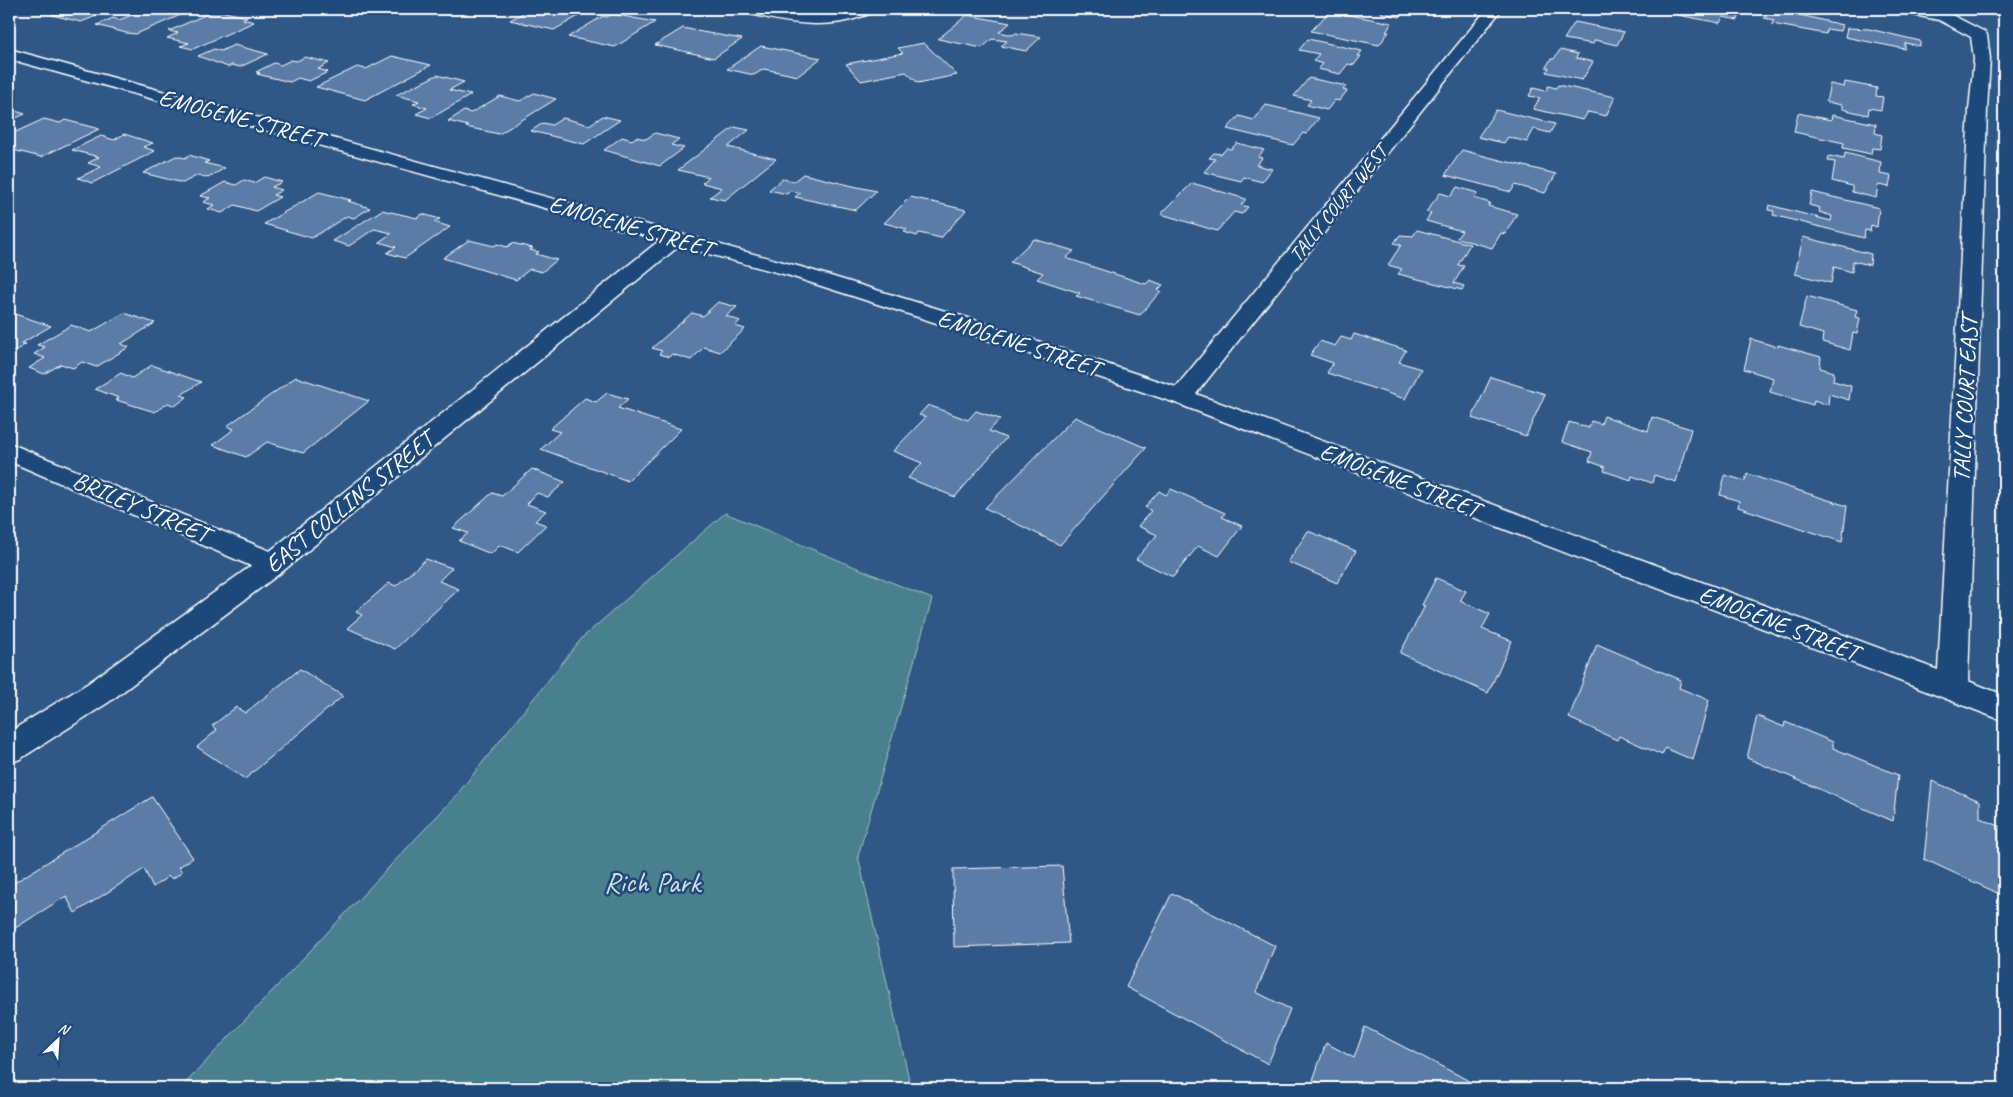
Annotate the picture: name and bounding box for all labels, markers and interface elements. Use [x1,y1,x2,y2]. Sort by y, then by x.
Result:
street label: EMOGENE STREET [156,82,331,156]
street label: TALLY COURT WEST [1284,137,1395,267]
street label: EMOGENE STREET [546,188,721,265]
street label: EMOGENE STREET [934,303,1109,385]
street label: TALLY COURT EAST [1946,309,1985,483]
street label: EAST COLLINS STREET [259,421,444,579]
street label: EMOGENE STREET [1316,436,1489,526]
street label: BRILEY STREET [68,465,219,551]
street label: EMOGENE STREET [1695,579,1868,669]
park label: Rich Park [604,864,702,901]
north arrow [32,1014,82,1064]
text: N [56,1019,73,1039]

